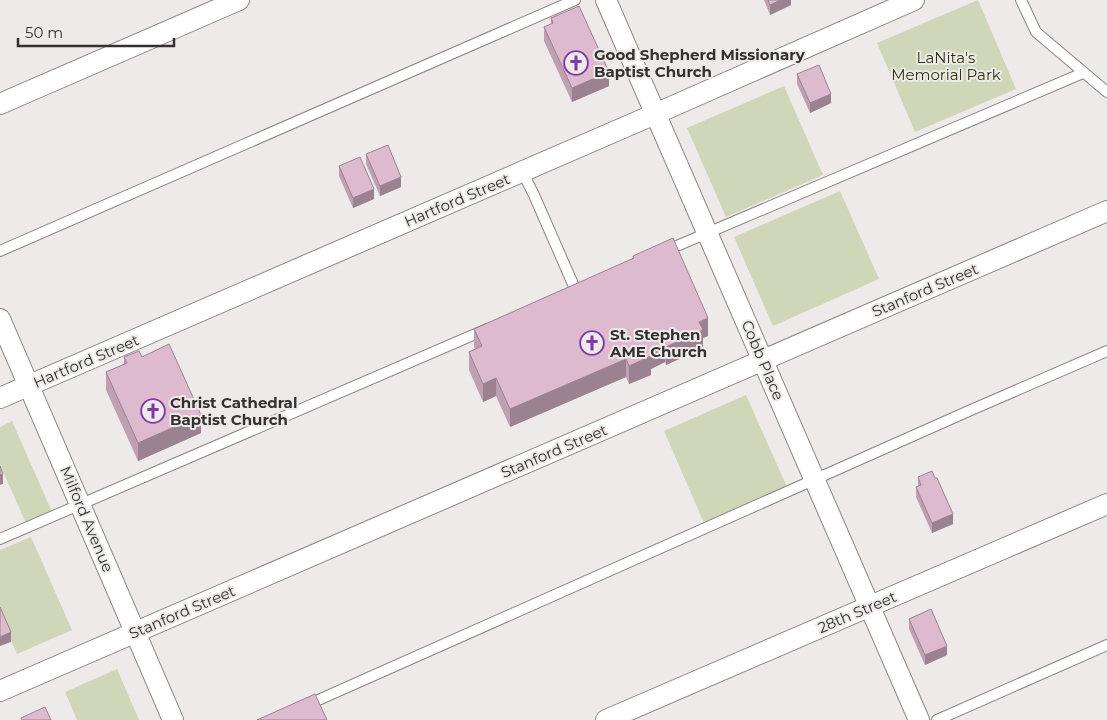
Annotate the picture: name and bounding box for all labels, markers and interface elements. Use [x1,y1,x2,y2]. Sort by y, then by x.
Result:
scale bar [18,15,174,47]
text: 50 m [25,23,63,42]
place label: Good Shepherd Missionary Baptist Church [594,45,806,81]
park label: LaNita's Memorial Park [891,48,1001,84]
church icon: Good Shepherd Missionary Baptist Church [563,50,589,76]
street label: Hartford Street [401,169,513,231]
street label: Stanford Street [869,259,981,321]
street label: Cobb Place [738,317,788,403]
place label: St. Stephen AME Church [609,325,707,361]
street label: Hartford Street [30,330,142,392]
church icon: St. Stephen AME Church [579,330,605,356]
place label: Christ Cathedral Baptist Church [170,393,297,429]
church icon: Christ Cathedral Baptist Church [140,398,166,424]
street label: Stanford Street [498,420,610,482]
street label: Milford Avenue [56,463,118,575]
street label: Stanford Street [126,581,238,643]
street label: 28th Street [815,587,899,637]

